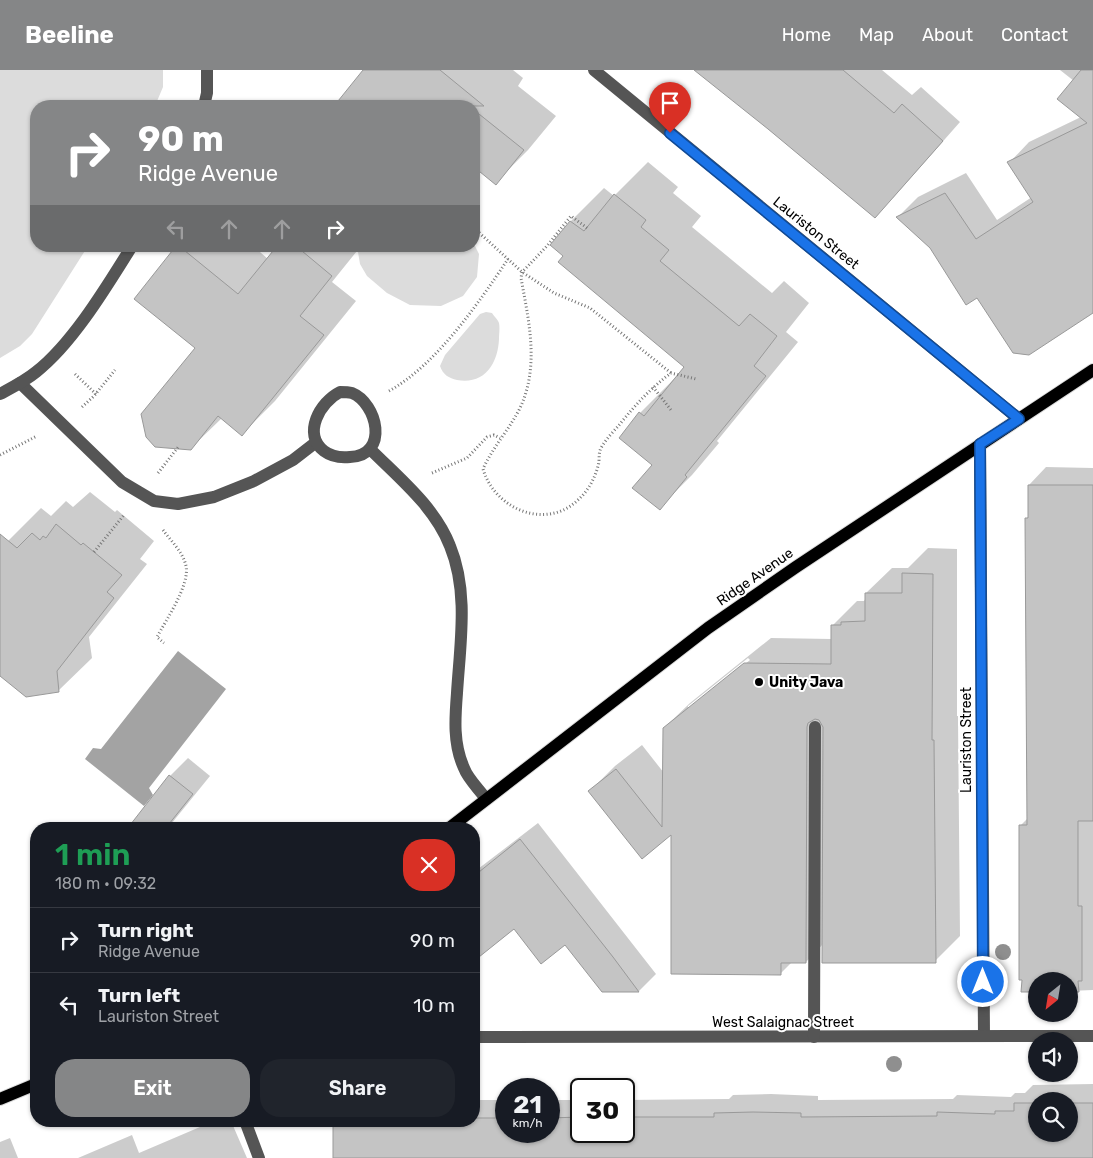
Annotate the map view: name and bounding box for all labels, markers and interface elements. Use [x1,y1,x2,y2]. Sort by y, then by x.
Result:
text: Beeline [25,21,114,49]
text: Home [782,24,831,46]
text: Map [859,24,894,46]
text: About [922,24,973,46]
text: Contact [1001,24,1068,46]
pin [649,82,691,133]
icon: arrive [656,89,684,117]
text: 90 m [138,118,224,160]
icon: right [55,120,120,185]
text: Ridge Avenue [138,160,278,187]
street label: Lauriston Street [770,193,863,273]
icon: left [162,215,190,243]
icon: ahead [215,215,243,243]
icon: ahead [268,215,296,243]
icon: right [321,215,349,243]
street label: Ridge Avenue [714,544,797,610]
place label: Unity Java [769,674,843,691]
marker: Unity Java [753,676,765,688]
street label: Lauriston Street [958,687,975,793]
text: 1 min [55,837,130,873]
button: close [403,839,455,891]
text: 180 m · 09:32 [55,874,156,893]
text: Turn right [98,919,193,942]
icon: right [55,926,83,954]
text: 90 m [410,929,455,952]
text: Ridge Avenue [98,942,200,961]
position arrow [956,955,1008,1007]
north arrow [1028,972,1078,1022]
map controls [1028,972,1078,1142]
text: Turn left [98,984,180,1007]
icon: left [55,991,83,1019]
text: 10 m [413,994,455,1017]
text: Lauriston Street [98,1007,219,1026]
street label: West Salaignac Street [712,1014,855,1031]
button: sound [1028,1032,1078,1082]
button: Exit [55,1059,250,1117]
button: Share [260,1059,455,1117]
speed limit sign: 30 [570,1078,635,1143]
text: 21 [513,1090,542,1119]
button: search [1028,1092,1078,1142]
text: km/h [513,1116,542,1130]

